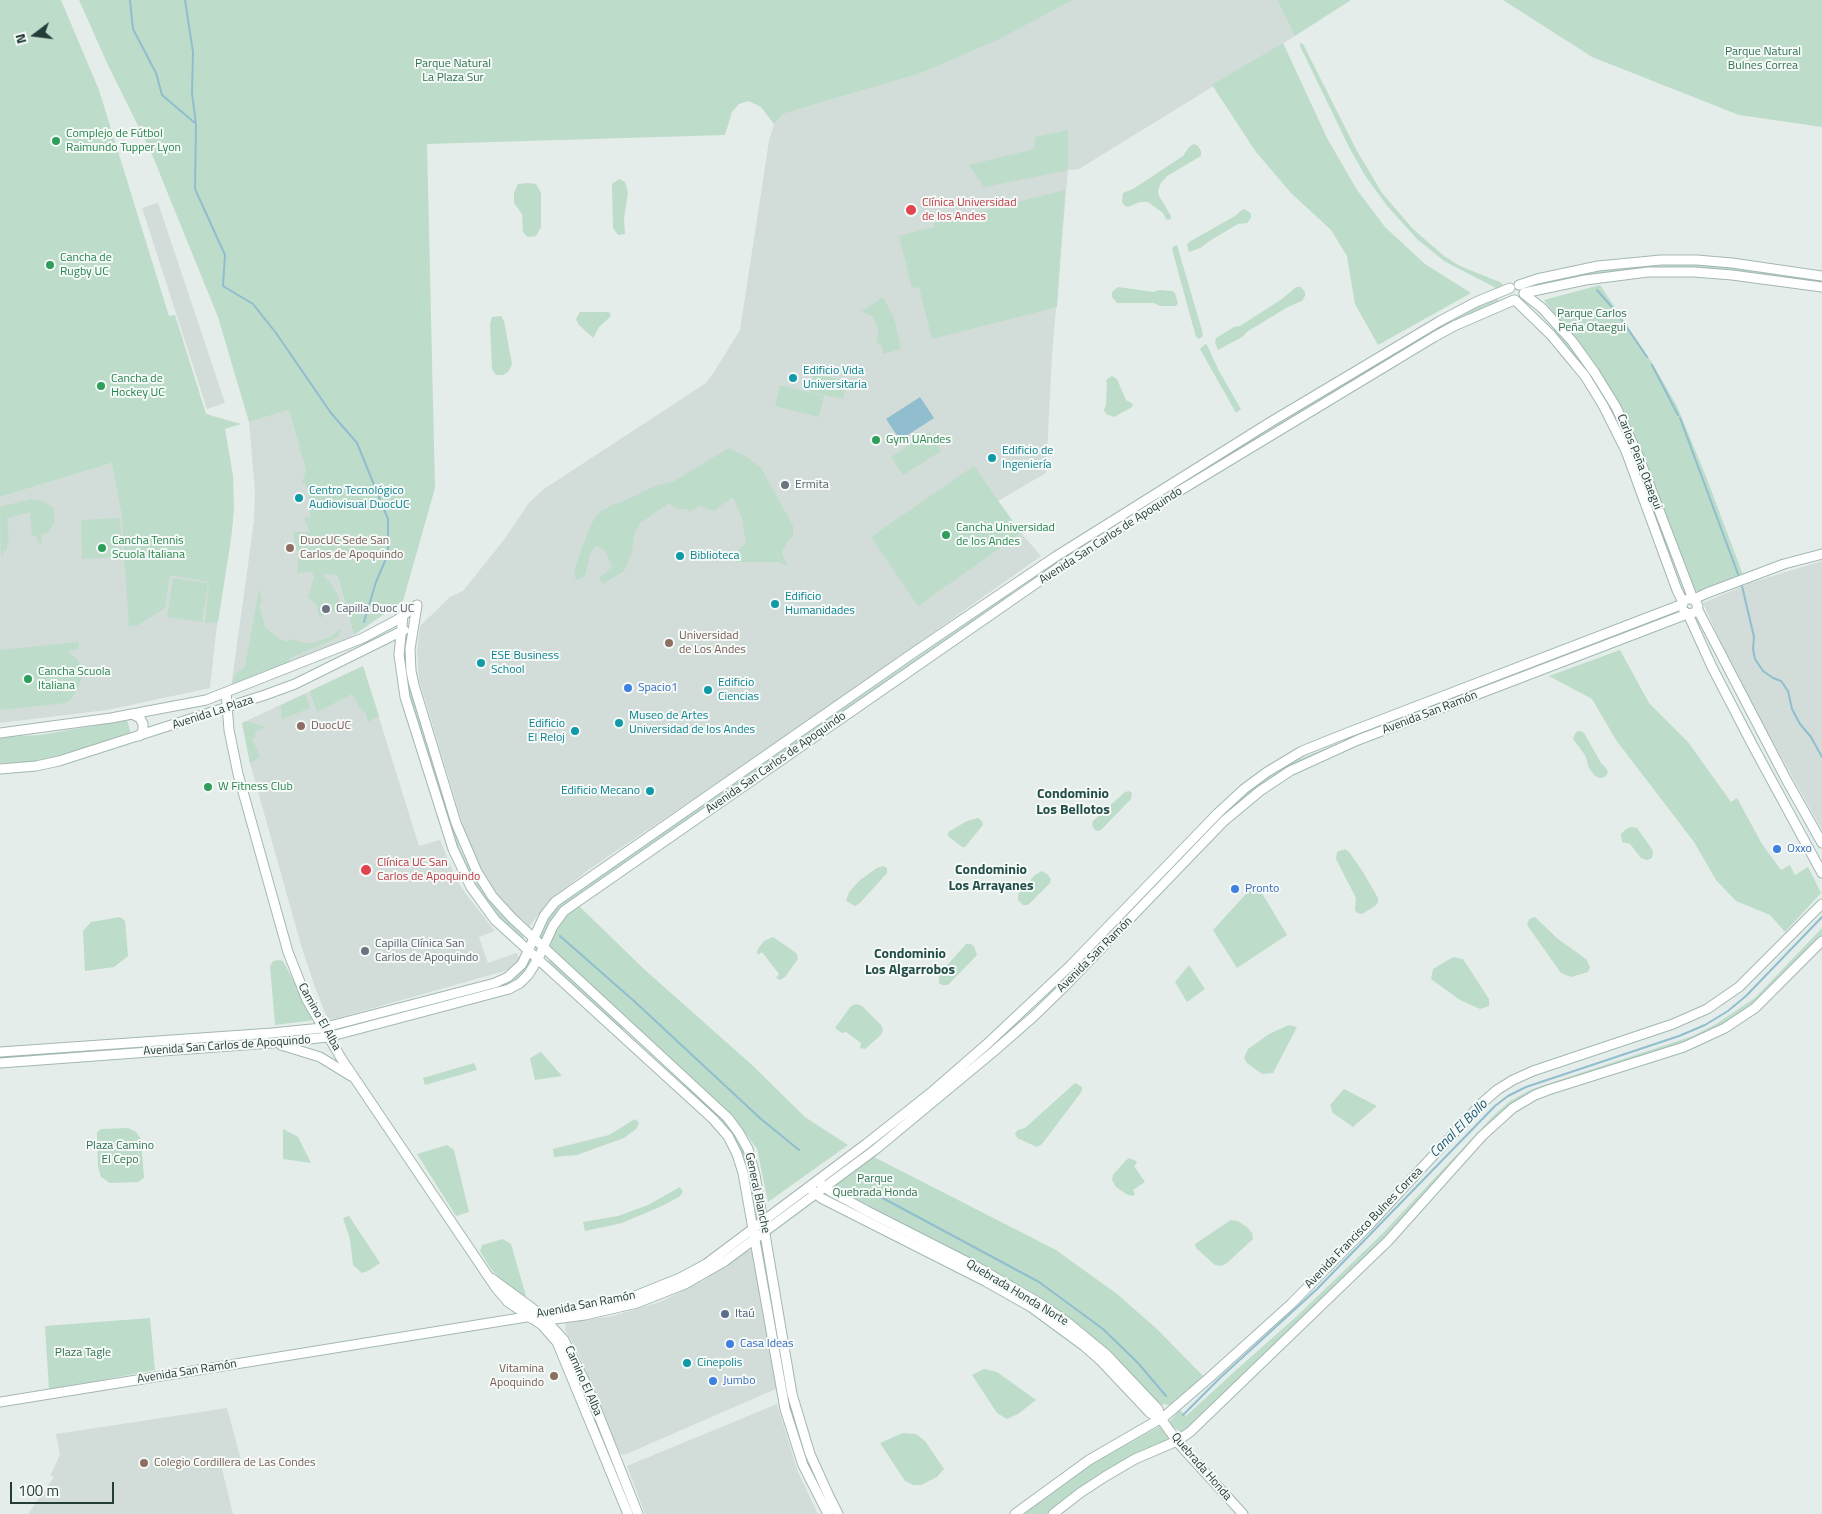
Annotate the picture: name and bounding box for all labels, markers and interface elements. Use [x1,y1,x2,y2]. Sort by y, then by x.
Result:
north arrow [10,10,60,60]
text: N [9,32,31,46]
park label: Parque Natural Bulnes Correa [1725,45,1801,73]
park label: Parque Natural La Plaza Sur [415,57,491,85]
place label: Complejo de Fútbol Raimundo Tupper Lyon [66,127,181,155]
marker: Complejo de Fútbol Raimundo Tupper Lyon [50,135,62,147]
place label: Clínica Universidad de los Andes [922,196,1016,224]
marker: Clínica Universidad de los Andes [904,203,918,217]
place label: Cancha de Rugby UC [60,251,112,279]
marker: Cancha de Rugby UC [44,259,56,271]
park label: Parque Carlos Peña Otaegui [1557,307,1627,335]
place label: Edificio Vida Universitaria [803,364,867,392]
place label: Cancha de Hockey UC [111,372,165,400]
marker: Edificio Vida Universitaria [787,372,799,384]
marker: Cancha de Hockey UC [95,380,107,392]
street label: Carlos Peña Otaegui [1613,412,1665,512]
place label: Gym UAndes [886,433,951,447]
marker: Gym UAndes [870,434,882,446]
place label: Edificio de Ingeniería [1002,444,1053,472]
marker: Edificio de Ingeniería [986,452,998,464]
place label: Ermita [795,478,829,492]
marker: Ermita [779,479,791,491]
place label: Centro Tecnológico Audiovisual DuocUC [309,484,409,512]
street label: Avenida San Carlos de Apoquindo [1037,484,1185,588]
marker: Centro Tecnológico Audiovisual DuocUC [293,492,305,504]
place label: Cancha Universidad de los Andes [956,521,1055,549]
marker: Cancha Universidad de los Andes [940,529,952,541]
place label: Cancha Tennis Scuola Italiana [112,534,185,562]
place label: DuocUC Sede San Carlos de Apoquindo [300,534,403,562]
marker: Cancha Tennis Scuola Italiana [96,542,108,554]
marker: DuocUC Sede San Carlos de Apoquindo [284,542,296,554]
place label: Biblioteca [690,549,740,563]
marker: Biblioteca [674,550,686,562]
place label: Edificio Humanidades [785,590,855,618]
marker: Edificio Humanidades [769,598,781,610]
place label: Capilla Duoc UC [336,602,414,616]
marker: Capilla Duoc UC [320,603,332,615]
place label: Universidad de Los Andes [679,629,746,657]
marker: Universidad de Los Andes [663,637,675,649]
place label: ESE Business School [491,649,559,677]
marker: ESE Business School [475,657,487,669]
place label: Cancha Scuola Italiana [38,665,111,693]
marker: Cancha Scuola Italiana [22,673,34,685]
place label: Edificio Ciencias [718,676,759,704]
place label: Spacio1 [638,681,678,695]
marker: Spacio1 [622,682,634,694]
marker: Edificio Ciencias [702,684,714,696]
street label: Avenida San Ramón [1380,688,1480,738]
street label: Avenida La Plaza [171,693,255,733]
place label: Museo de Artes Universidad de los Andes [629,709,755,737]
street label: Avenida San Carlos de Apoquindo [703,709,849,817]
place label: Edificio El Reloj [528,717,565,745]
marker: Museo de Artes Universidad de los Andes [613,717,625,729]
place label: DuocUC [311,719,351,733]
marker: DuocUC [295,720,307,732]
marker: Edificio El Reloj [569,725,581,737]
place label: W Fitness Club [218,780,293,794]
marker: W Fitness Club [202,781,214,793]
place label: Edificio Mecano [561,784,640,798]
marker: Edificio Mecano [644,785,656,797]
district label: Condominio Los Bellotos [1036,787,1110,820]
place label: Oxxo [1787,842,1812,856]
marker: Oxxo [1771,843,1783,855]
place label: Clínica UC San Carlos de Apoquindo [377,856,480,884]
marker: Clínica UC San Carlos de Apoquindo [359,863,373,877]
district label: Condominio Los Arrayanes [948,863,1034,896]
place label: Pronto [1245,882,1279,896]
marker: Pronto [1229,883,1241,895]
street label: Avenida San Ramón [1054,914,1136,996]
place label: Capilla Clínica San Carlos de Apoquindo [375,937,478,965]
marker: Capilla Clínica San Carlos de Apoquindo [359,945,371,957]
district label: Condominio Los Algarrobos [865,947,955,980]
street label: Camino El Alba [295,981,343,1053]
street label: Avenida San Carlos de Apoquindo [143,1033,311,1059]
water label: Canal El Bollo [1427,1097,1491,1161]
park label: Plaza Camino El Cepo [86,1139,154,1167]
street label: General Blanche [741,1151,773,1235]
street label: Avenida Francisco Bulnes Correa [1302,1164,1426,1292]
park label: Parque Quebrada Honda [832,1172,918,1200]
street label: Quebrada Honda Norte [963,1257,1071,1329]
street label: Avenida San Ramón [535,1288,637,1322]
place label: Itaú [735,1307,755,1321]
marker: Itaú [719,1308,731,1320]
place label: Casa Ideas [740,1337,794,1351]
marker: Casa Ideas [724,1338,736,1350]
street label: Camino El Alba [561,1344,605,1418]
park label: Plaza Tagle [55,1346,111,1360]
place label: Cinepolis [697,1356,742,1370]
street label: Avenida San Ramón [136,1357,238,1387]
marker: Cinepolis [681,1357,693,1369]
place label: Vitamina Apoquindo [490,1362,544,1390]
marker: Vitamina Apoquindo [548,1370,560,1382]
place label: Jumbo [723,1374,756,1388]
marker: Jumbo [707,1375,719,1387]
street label: Quebrada Honda [1168,1430,1234,1504]
place label: Colegio Cordillera de Las Condes [154,1456,316,1470]
marker: Colegio Cordillera de Las Condes [138,1457,150,1469]
scale bar [12,1472,116,1504]
text: 100 m [18,1479,59,1502]

